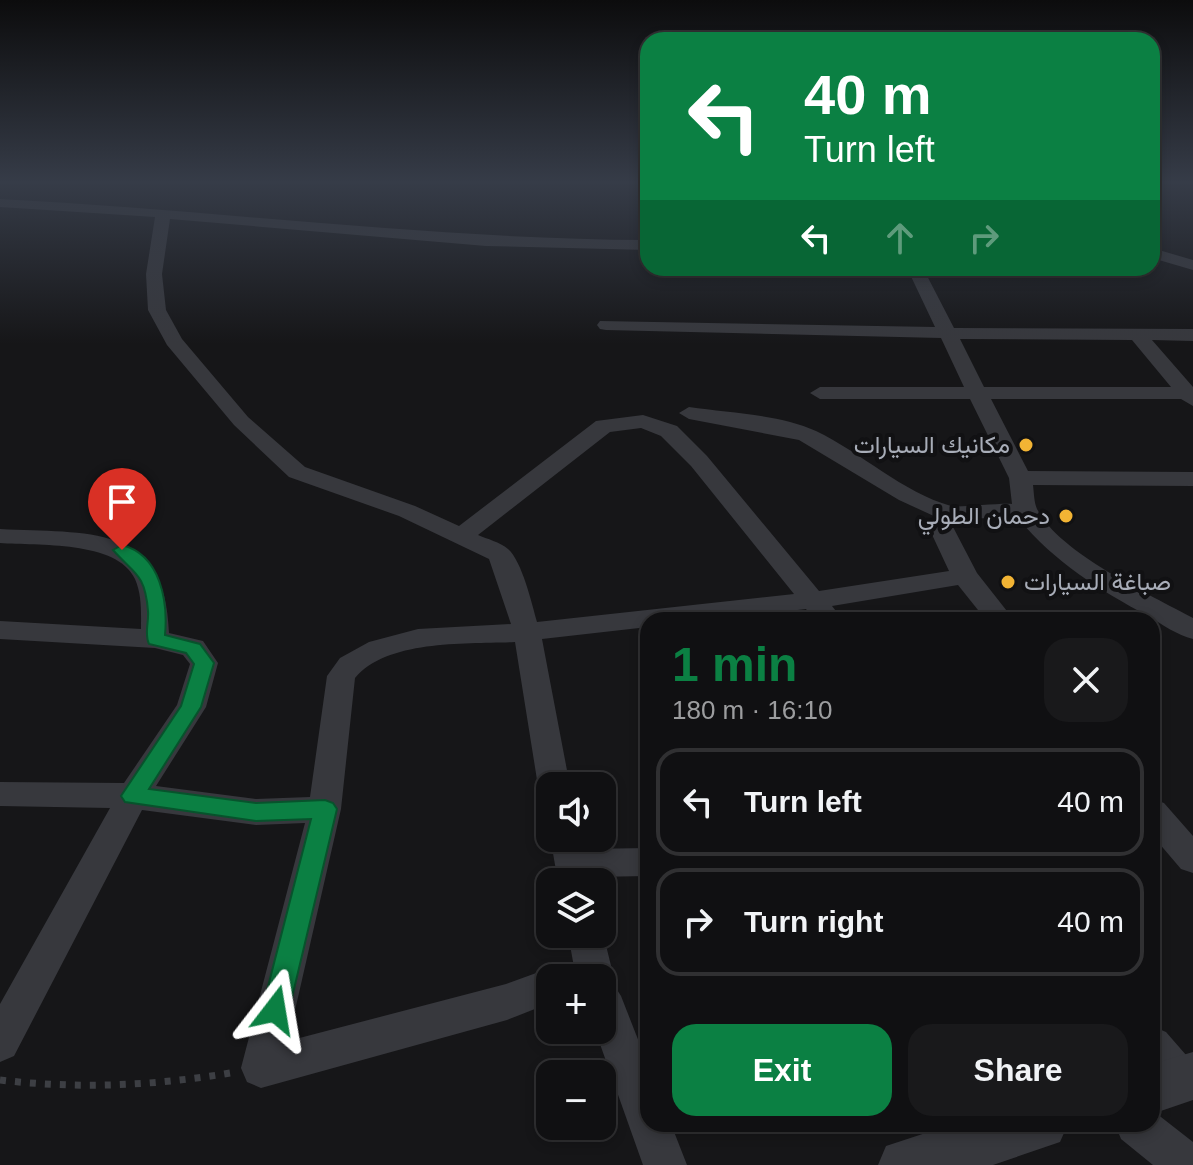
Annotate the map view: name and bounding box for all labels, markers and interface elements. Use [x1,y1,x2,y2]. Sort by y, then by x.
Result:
text: 40 m [804,63,932,126]
icon: left [672,64,776,168]
text: Turn left [804,129,935,170]
icon: left [794,216,838,260]
icon: ahead [878,216,922,260]
icon: right [962,216,1006,260]
place label: مكانيك السيارات [854,431,1010,460]
marker: مكانيك السيارات [1017,436,1035,454]
pin [88,468,156,550]
icon: arrive [100,480,144,524]
place label: دحمان الطولي [918,502,1050,535]
marker: دحمان الطولي [1057,507,1075,525]
place label: صباغة السيارات [1024,568,1171,597]
marker: صباغة السيارات [999,573,1017,591]
text: 1 min [672,638,797,691]
button: close [1044,638,1128,722]
text: 180 m · 16:10 [672,695,832,725]
map controls [536,772,616,1140]
button: sound [536,772,616,852]
icon: left [676,780,720,824]
text: Turn left [744,785,862,818]
text: 40 m [1057,785,1124,818]
button: layers [536,868,616,948]
icon: right [676,900,720,944]
text: Turn right [744,905,883,938]
text: 40 m [1057,905,1124,938]
button: + [536,964,616,1044]
position arrow [233,968,317,1052]
button: Exit [672,1024,892,1116]
button: Share [908,1024,1128,1116]
button: − [536,1060,616,1140]

